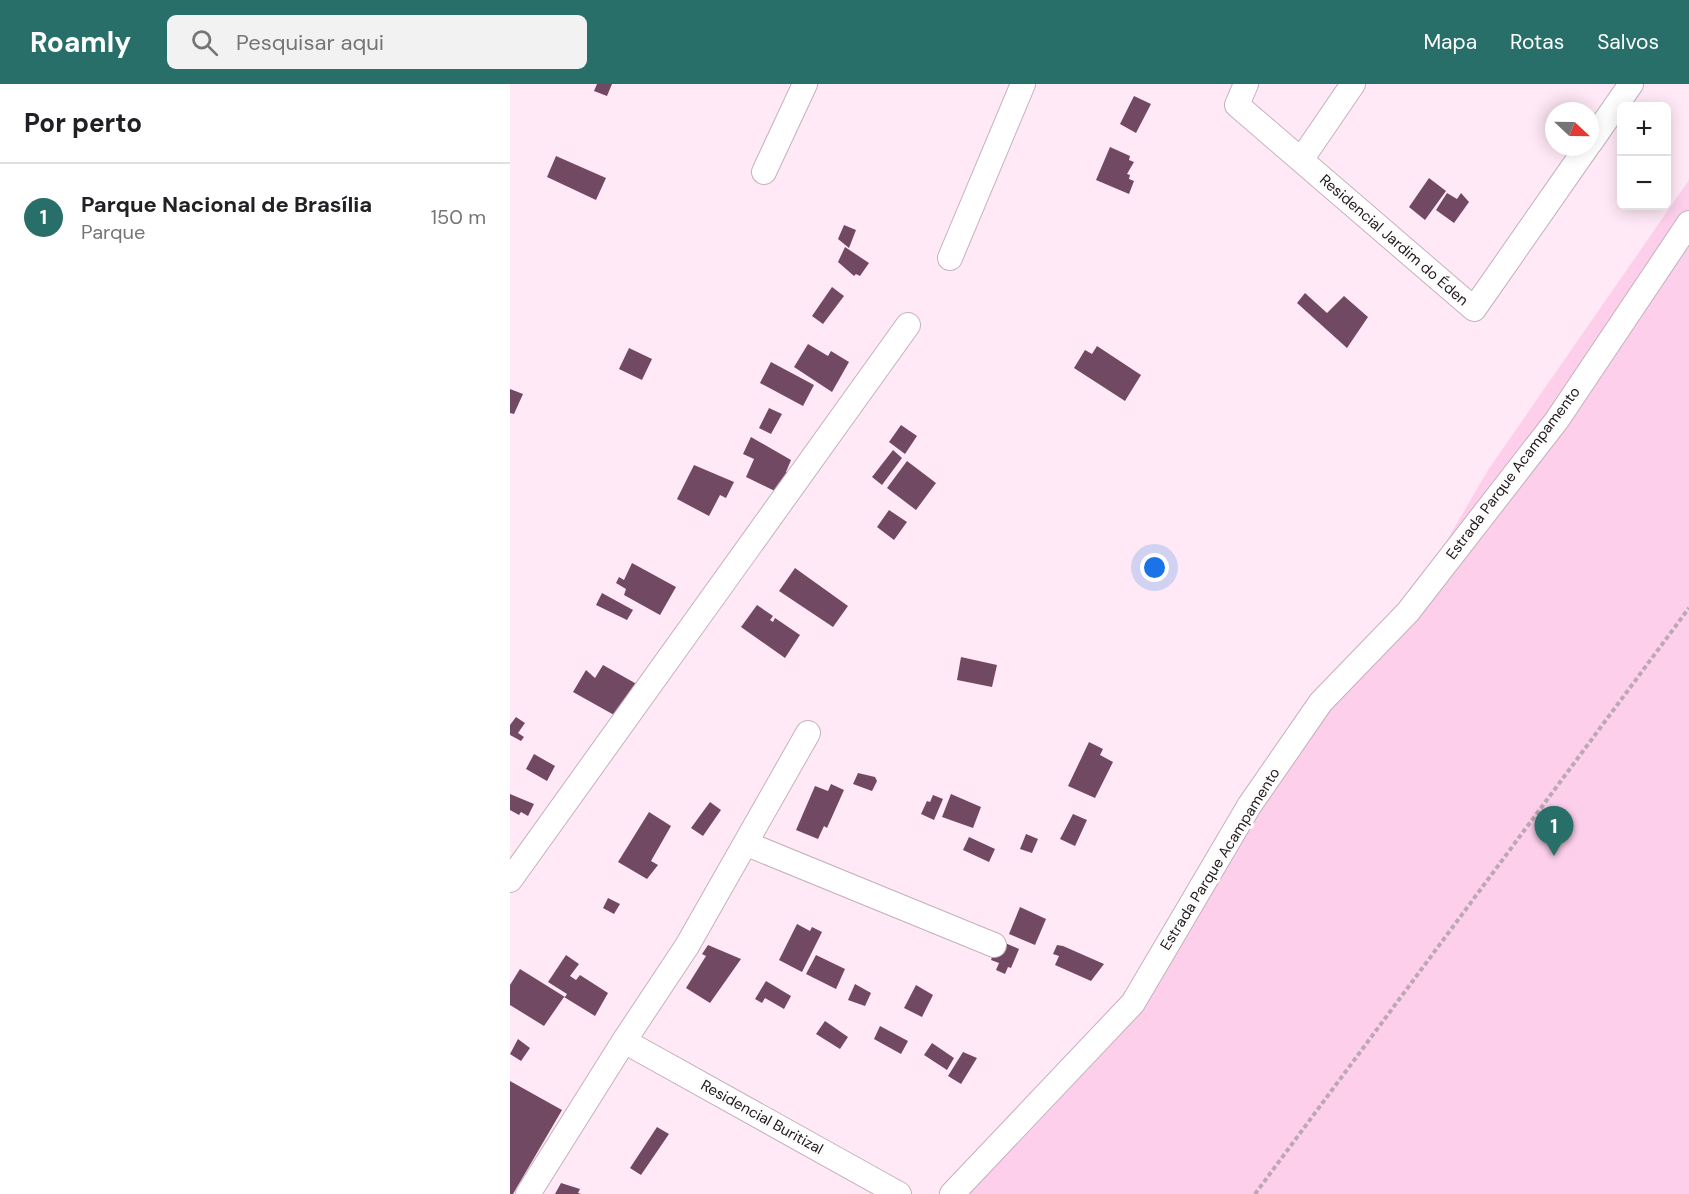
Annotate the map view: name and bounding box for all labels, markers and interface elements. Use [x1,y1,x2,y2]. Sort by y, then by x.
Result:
search box [167,15,587,69]
text: Roamly [30,24,131,61]
icon: search [188,26,221,59]
text: Pesquisar aqui [236,28,384,57]
text: Mapa [1423,28,1477,56]
text: Rotas [1510,28,1564,56]
text: Salvos [1597,28,1659,56]
north arrow [1545,102,1599,156]
map controls [1617,102,1671,210]
button: + [1617,102,1671,156]
text: Por perto [24,106,142,140]
button: − [1617,156,1671,210]
street label: Residencial Jardim do Éden [1315,170,1473,310]
text: Parque Nacional de Brasília [81,190,372,219]
text: 1 [40,204,47,230]
text: 150 m [431,204,486,230]
text: Parque [81,219,145,245]
street label: Estrada Parque Acampamento [1441,382,1585,563]
your location [1140,553,1169,582]
street label: Estrada Parque Acampamento [1156,764,1285,954]
pin: 1 [1534,806,1574,856]
street label: Residencial Buritizal [697,1075,827,1159]

